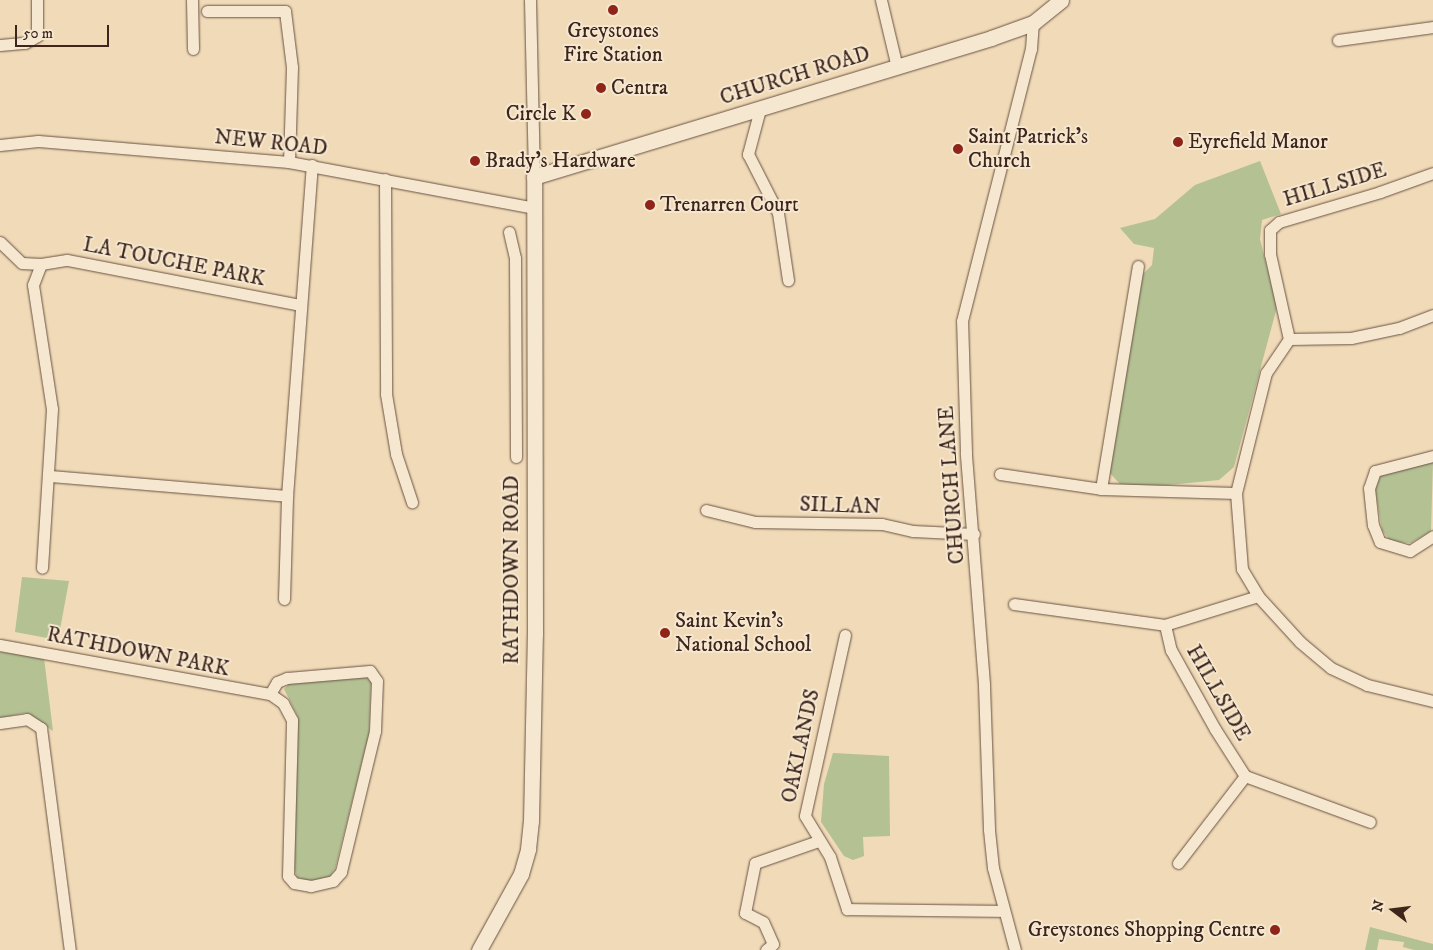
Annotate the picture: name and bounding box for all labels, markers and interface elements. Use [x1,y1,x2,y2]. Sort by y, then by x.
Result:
marker: Greystones Fire Station [607,4,619,16]
scale bar [18,15,111,47]
place label: Greystones Fire Station [563,18,663,68]
text: 50 m [23,24,53,43]
street label: CHURCH ROAD [717,41,873,111]
place label: Centra [611,75,668,101]
marker: Centra [595,82,607,94]
place label: Circle K [506,101,576,127]
marker: Circle K [580,108,592,120]
place label: Saint Patrick's Church [968,124,1088,174]
street label: NEW ROAD [213,125,329,161]
place label: Eyrefield Manor [1188,129,1328,155]
marker: Eyrefield Manor [1172,136,1184,148]
marker: Saint Patrick's Church [952,143,964,155]
place label: Brady's Hardware [485,148,636,174]
marker: Brady's Hardware [469,155,481,167]
street label: HILLSIDE [1280,157,1390,213]
place label: Trenarren Court [660,192,799,218]
marker: Trenarren Court [644,199,656,211]
street label: LA TOUCHE PARK [81,232,267,292]
street label: CHURCH LANE [934,405,970,565]
street label: RATHDOWN ROAD [499,475,525,665]
street label: SILLAN [799,492,881,520]
place label: Saint Kevin's National School [675,608,811,658]
street label: RATHDOWN PARK [45,622,231,682]
marker: Saint Kevin's National School [659,627,671,639]
street label: HILLSIDE [1180,641,1256,745]
street label: OAKLANDS [777,687,825,805]
north arrow [1368,885,1418,935]
text: N [1368,898,1389,914]
place label: Greystones Shopping Centre [1028,917,1265,943]
marker: Greystones Shopping Centre [1269,924,1281,936]

